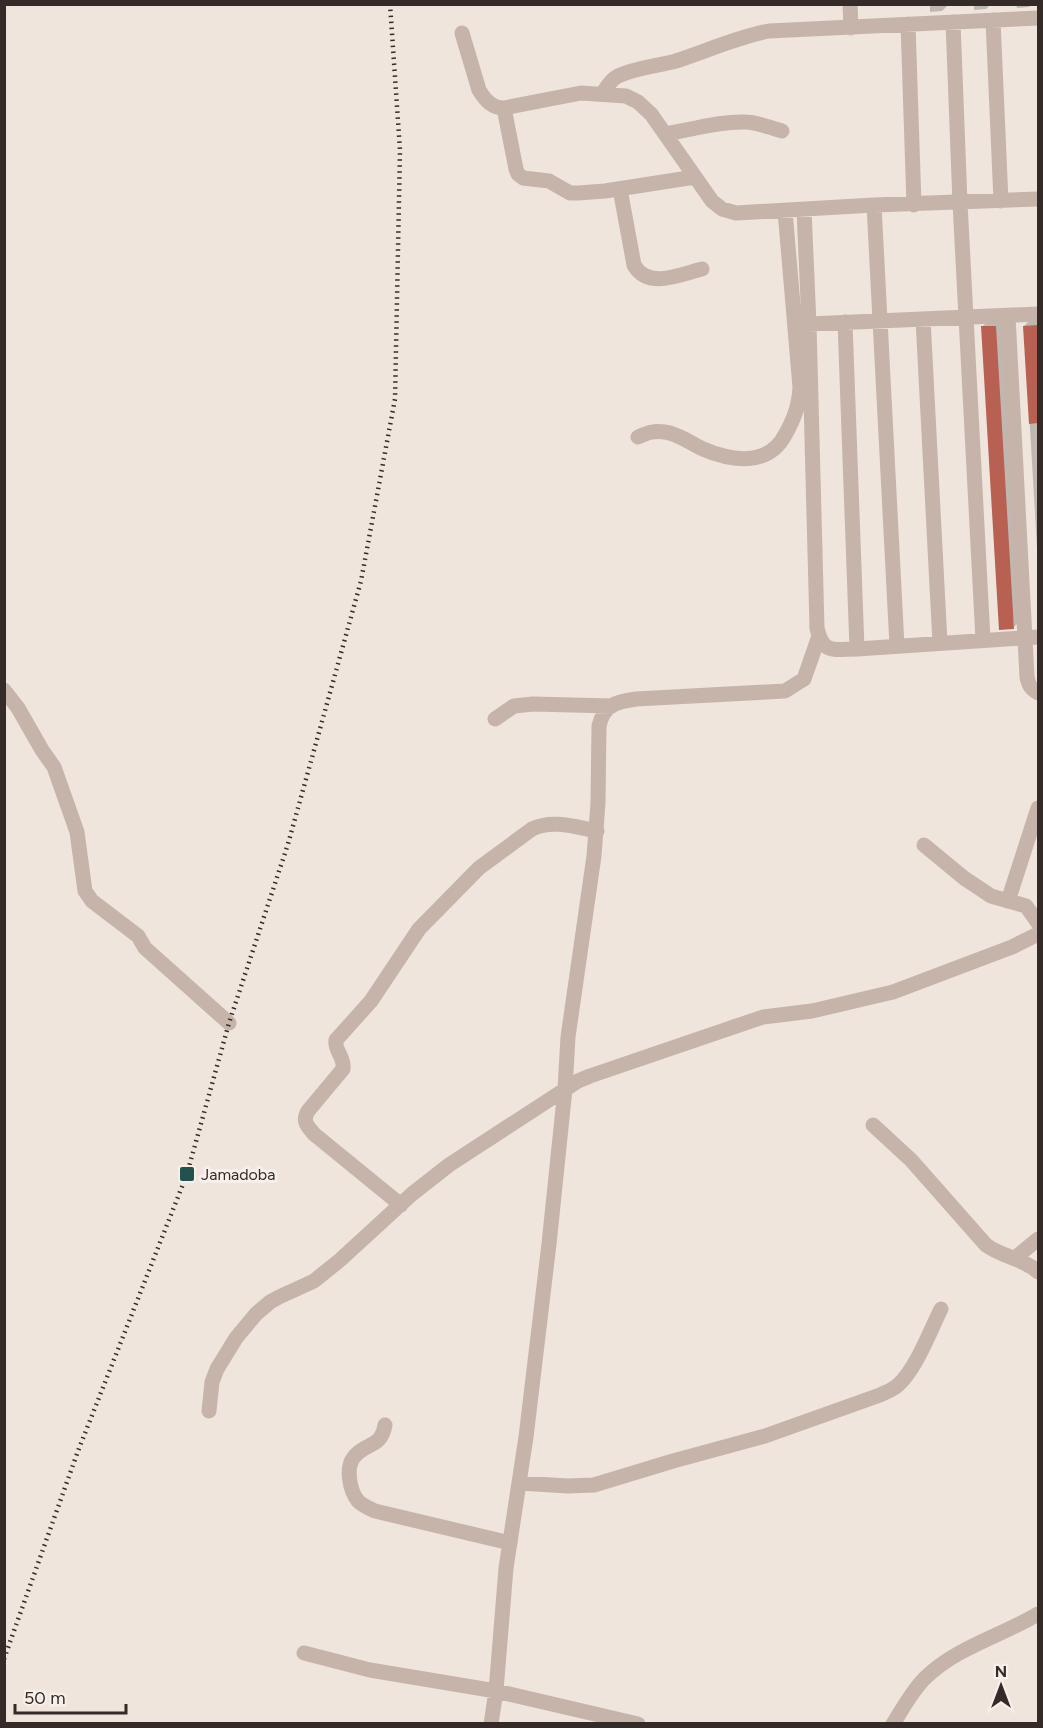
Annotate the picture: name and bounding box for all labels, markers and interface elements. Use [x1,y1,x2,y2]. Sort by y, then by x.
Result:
marker: Jamadoba [178,1165,196,1183]
place label: Jamadoba [201,1165,275,1184]
north arrow [971,1656,1031,1716]
text: N [995,1662,1007,1681]
scale bar [15,1677,126,1715]
text: 50 m [24,1687,66,1709]

